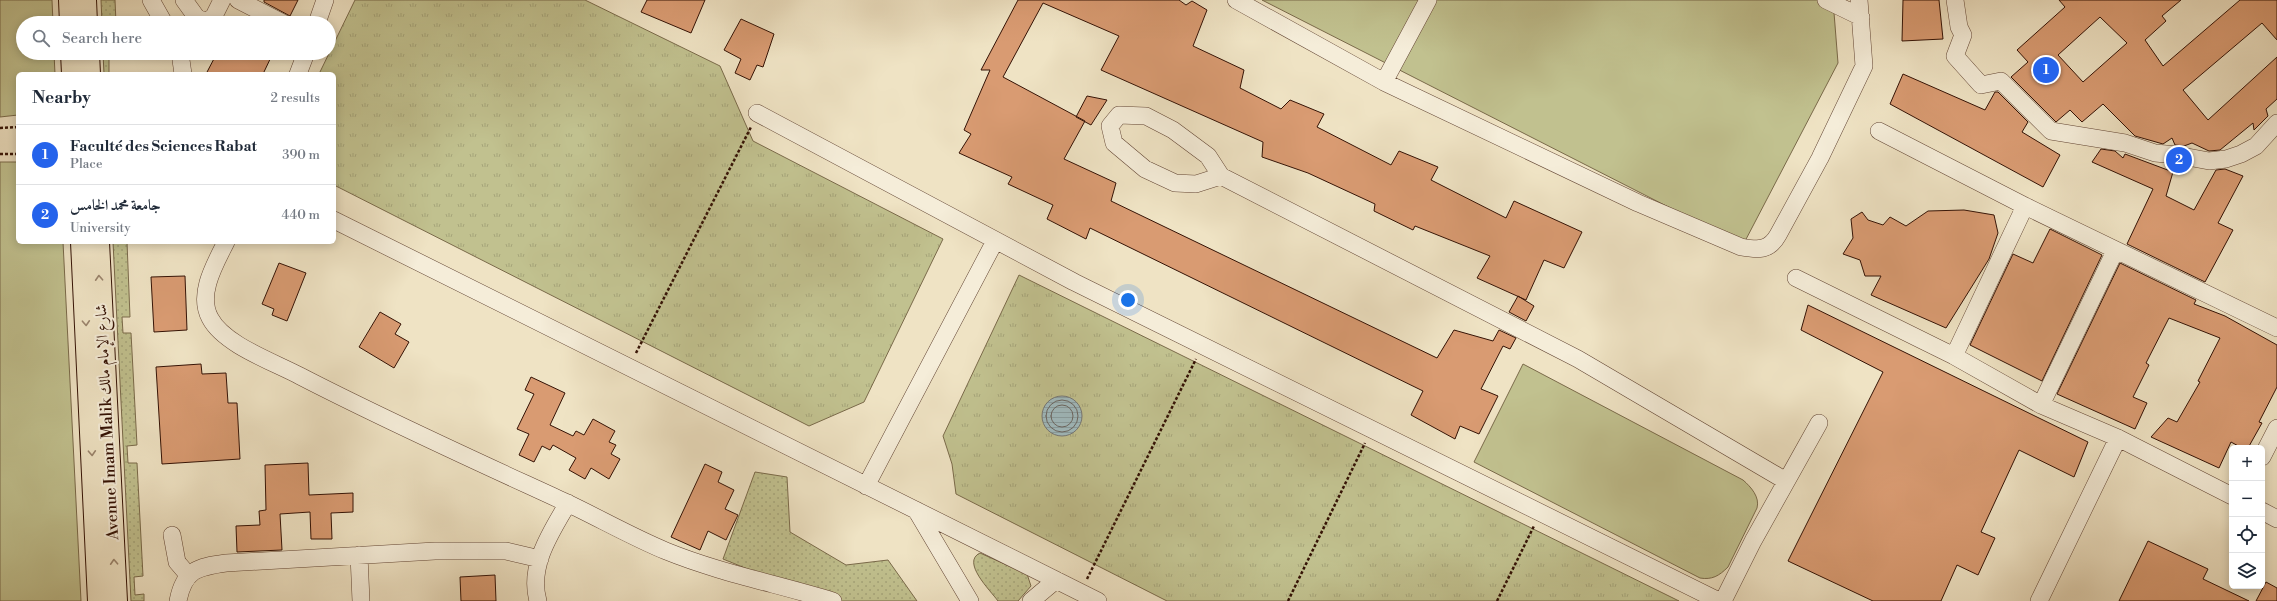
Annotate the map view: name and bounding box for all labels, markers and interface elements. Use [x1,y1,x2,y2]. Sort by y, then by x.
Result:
search box [16,16,336,60]
icon: search [30,27,52,49]
text: Search here [62,29,142,48]
pin: 1 [2033,55,2059,85]
text: Nearby [32,87,91,109]
text: 2 results [271,90,320,106]
text: Faculté des Sciences Rabat [70,137,257,156]
pin: 2 [2166,145,2192,175]
text: 1 [42,147,48,163]
text: 390 m [282,147,320,163]
text: Place [70,156,102,172]
text: جامعة محمد الخامس [70,196,161,215]
text: 2 [41,207,49,223]
text: 440 m [282,207,320,223]
text: University [70,220,131,236]
one-way arrow [95,275,104,281]
your location [1118,290,1138,310]
street label: Avenue Imam Malik شارع الإمام مالك [91,303,127,542]
one-way arrow [81,320,90,326]
map controls [2229,445,2265,589]
button: + [2229,445,2265,481]
one-way arrow [88,450,96,456]
button: − [2229,481,2265,517]
button: locate [2229,517,2265,553]
button: layers [2229,553,2265,589]
one-way arrow [109,559,118,565]

